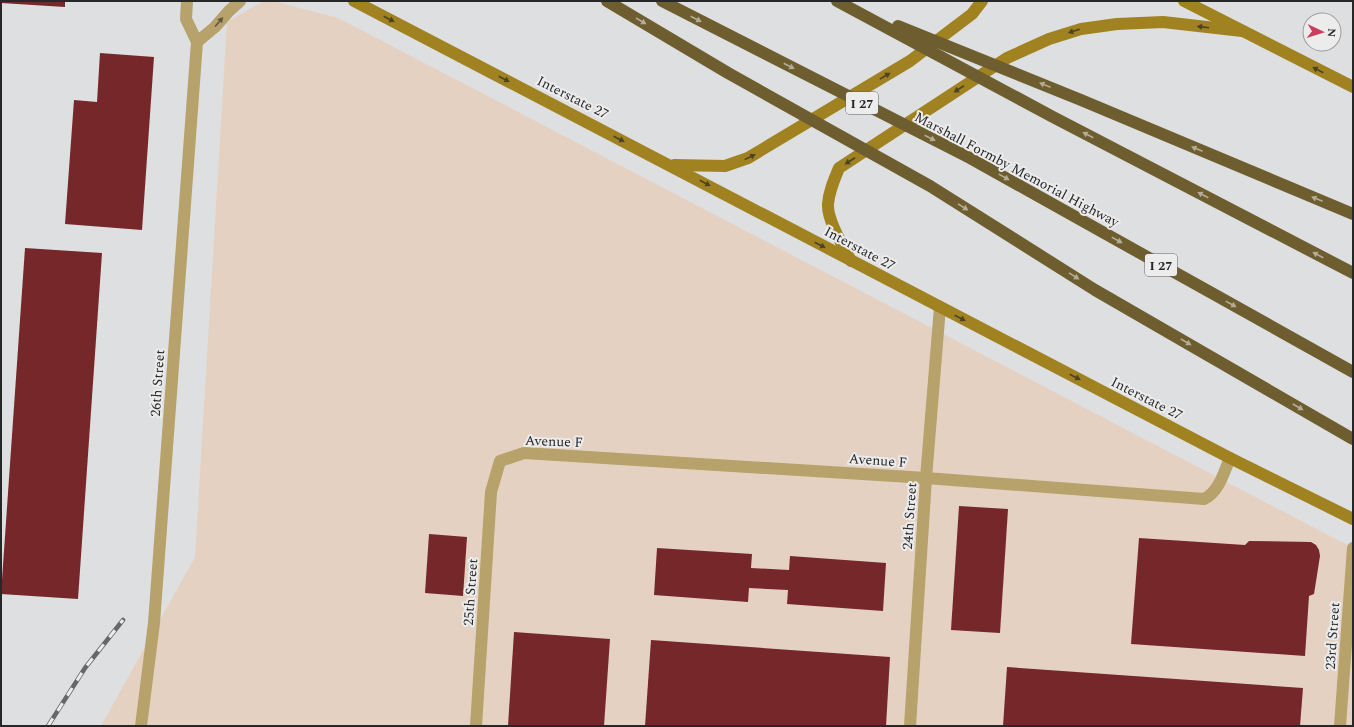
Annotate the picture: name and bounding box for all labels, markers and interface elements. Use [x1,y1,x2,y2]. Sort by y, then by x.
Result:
north arrow [1302,12,1342,52]
one-way arrow [383,16,394,22]
one-way arrow [690,16,702,22]
one-way arrow [214,17,224,27]
one-way arrow [636,17,646,25]
one-way arrow [1197,24,1209,30]
one-way arrow [1068,28,1080,34]
text: N [1323,28,1340,38]
one-way arrow [784,63,795,70]
one-way arrow [1312,67,1324,73]
street label: Interstate 27 [533,70,612,124]
one-way arrow [879,72,891,79]
one-way arrow [498,75,510,82]
one-way arrow [1038,82,1050,88]
one-way arrow [954,85,964,93]
road number: I 27 [846,92,878,114]
street label: Marshall Formby Memorial Highway [911,106,1124,233]
one-way arrow [1082,132,1094,138]
one-way arrow [614,135,625,142]
one-way arrow [924,135,936,141]
one-way arrow [1191,145,1203,151]
one-way arrow [744,154,756,160]
one-way arrow [844,157,856,164]
one-way arrow [998,174,1009,180]
one-way arrow [699,180,711,187]
one-way arrow [1197,192,1209,198]
one-way arrow [1312,196,1323,202]
one-way arrow [958,203,968,211]
street label: Interstate 27 [820,221,899,276]
one-way arrow [1111,237,1123,244]
one-way arrow [814,241,826,248]
one-way arrow [1313,252,1324,259]
road number: I 27 [1145,254,1177,276]
one-way arrow [1068,272,1079,280]
one-way arrow [1225,300,1237,307]
one-way arrow [954,314,966,321]
one-way arrow [1180,339,1191,346]
street label: 26th Street [145,349,170,417]
street label: Interstate 27 [1107,371,1186,425]
one-way arrow [1069,374,1081,381]
one-way arrow [1292,404,1304,411]
street label: Avenue F [524,430,583,453]
street label: Avenue F [848,448,908,473]
street label: 24th Street [897,482,922,550]
street label: 25th Street [458,558,483,626]
street label: 23rd Street [1320,602,1345,670]

